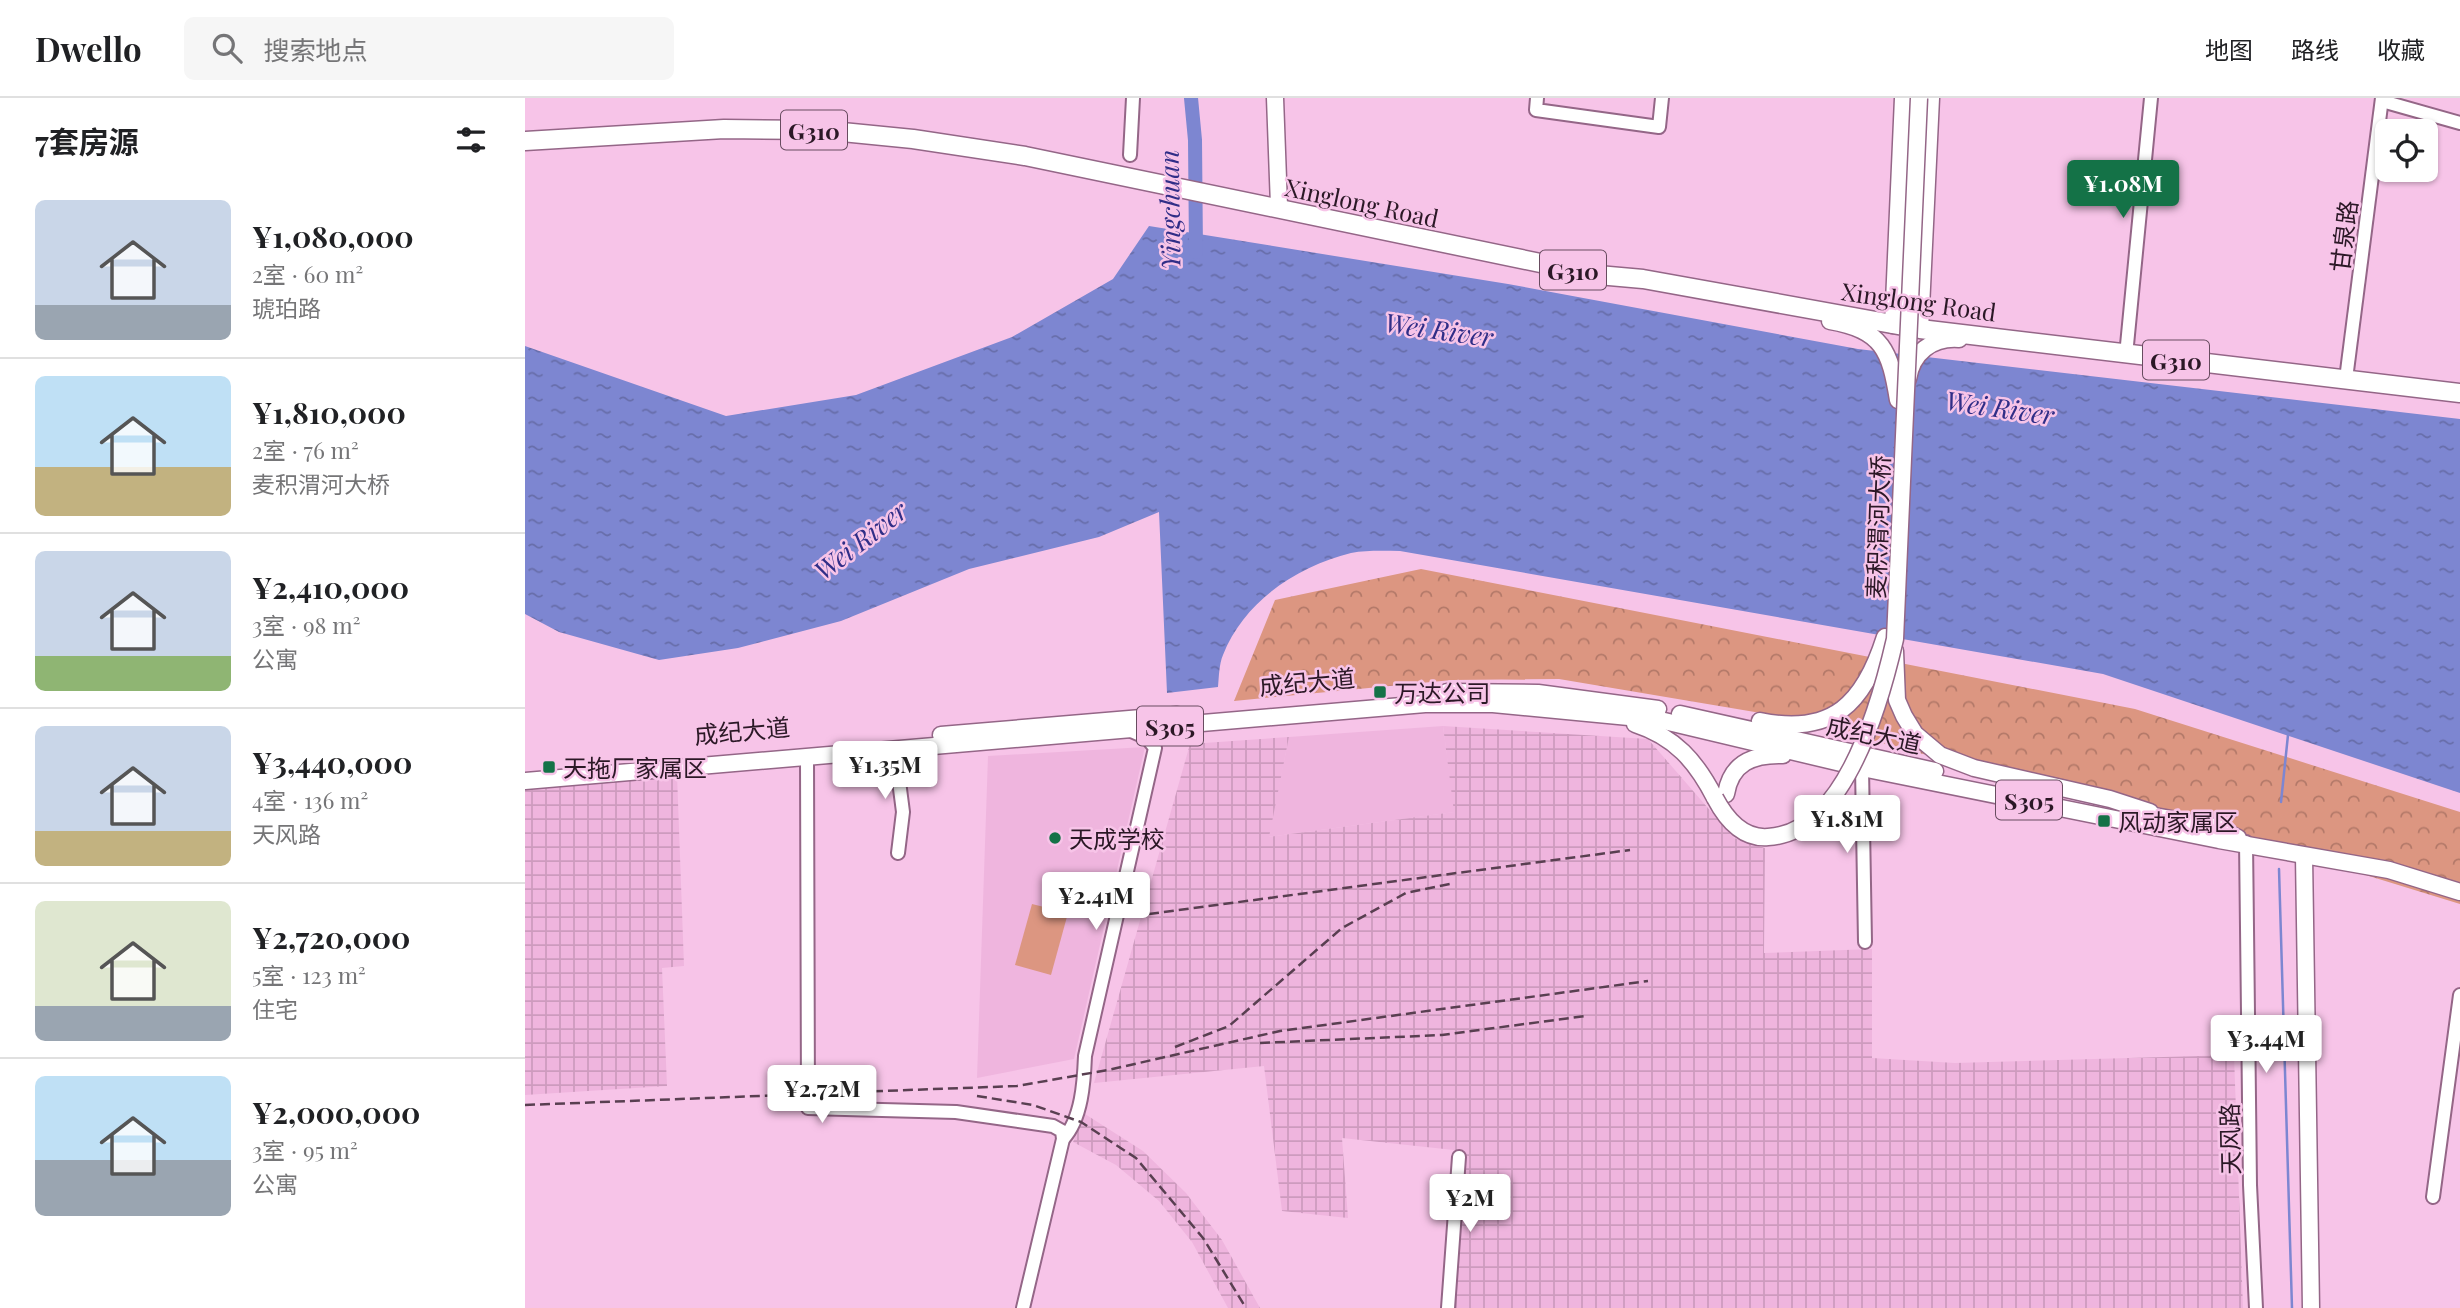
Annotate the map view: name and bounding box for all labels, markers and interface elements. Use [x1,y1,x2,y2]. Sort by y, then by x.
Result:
search box [184,17,674,80]
text: Dwello [35,26,142,70]
icon: search [208,29,246,67]
text: 搜索地点 [264,32,368,67]
text: 地图 [2205,33,2253,65]
text: 路线 [2291,33,2339,65]
text: 收藏 [2377,33,2425,65]
road number: G310 [781,110,847,150]
map controls [2375,119,2438,182]
button: locate [2375,119,2438,182]
text: 7套房源 [35,121,139,161]
icon: filters [452,121,490,159]
water label: Yingchuan [1150,149,1188,271]
pin: ¥1.08M [2066,160,2180,220]
text: ¥1.08M [2083,167,2163,198]
street label: Xinglong Road [1282,170,1442,234]
street label: 甘泉路 [2323,198,2363,274]
text: ¥1,080,000 [252,216,414,256]
icon: home [91,228,175,312]
road number: G310 [1540,251,1606,290]
text: 2室 · 60 m² [252,258,363,289]
street label: Xinglong Road [1839,274,1999,328]
text: 琥珀路 [252,292,321,323]
water label: Wei River [1383,304,1496,354]
road number: G310 [2143,341,2209,380]
water label: Wei River [1944,382,2057,432]
text: ¥1,810,000 [252,392,406,432]
icon: home [91,404,175,488]
text: 2室 · 76 m² [252,434,359,465]
street label: 麦积渭河大桥 [1858,454,1896,600]
text: 麦积渭河大桥 [252,468,390,499]
water label: Wei River [806,492,914,587]
text: ¥2,410,000 [252,567,409,607]
icon: home [91,579,175,663]
text: 3室 · 98 m² [252,609,361,640]
text: 公寓 [252,643,298,674]
street label: 成纪大道 [1258,661,1356,701]
place label: 万达公司 [1394,676,1490,708]
marker: 万达公司 [1372,684,1388,700]
road number: S305 [1137,706,1203,746]
street label: 成纪大道 [1824,708,1924,760]
street label: 成纪大道 [693,710,791,750]
text: ¥3,440,000 [252,742,412,782]
pin: ¥1.35M [828,742,942,801]
text: ¥1.35M [849,748,921,779]
place label: 天拖厂家属区 [563,751,707,783]
icon: home [91,754,175,838]
marker: 天拖厂家属区 [541,759,557,775]
road number: S305 [1996,780,2062,820]
text: 4室 · 136 m² [252,784,368,815]
pin: ¥1.81M [1790,796,1904,855]
text: ¥1.81M [1810,802,1884,833]
place label: 风动家属区 [2118,805,2238,837]
marker: 风动家属区 [2096,813,2112,829]
text: 天风路 [252,818,321,849]
place label: 天成学校 [1069,822,1165,854]
marker: 天成学校 [1047,830,1063,846]
pin: ¥2.41M [1039,872,1153,932]
text: ¥2.41M [1058,879,1134,910]
text: ¥2,720,000 [252,917,410,957]
icon: home [91,929,175,1013]
text: 5室 · 123 m² [252,959,366,990]
text: 住宅 [252,993,298,1024]
pin: ¥3.44M [2209,1016,2323,1075]
text: ¥3.44M [2227,1022,2305,1053]
pin: ¥2.72M [765,1066,879,1125]
text: ¥2.72M [783,1072,861,1103]
text: ¥2,000,000 [252,1092,420,1132]
street label: 天风路 [2212,1103,2246,1175]
icon: home [91,1104,175,1188]
text: 3室 · 95 m² [252,1134,358,1165]
text: 公寓 [252,1168,298,1199]
pin: ¥2M [1436,1174,1504,1234]
text: ¥2M [1446,1181,1494,1212]

